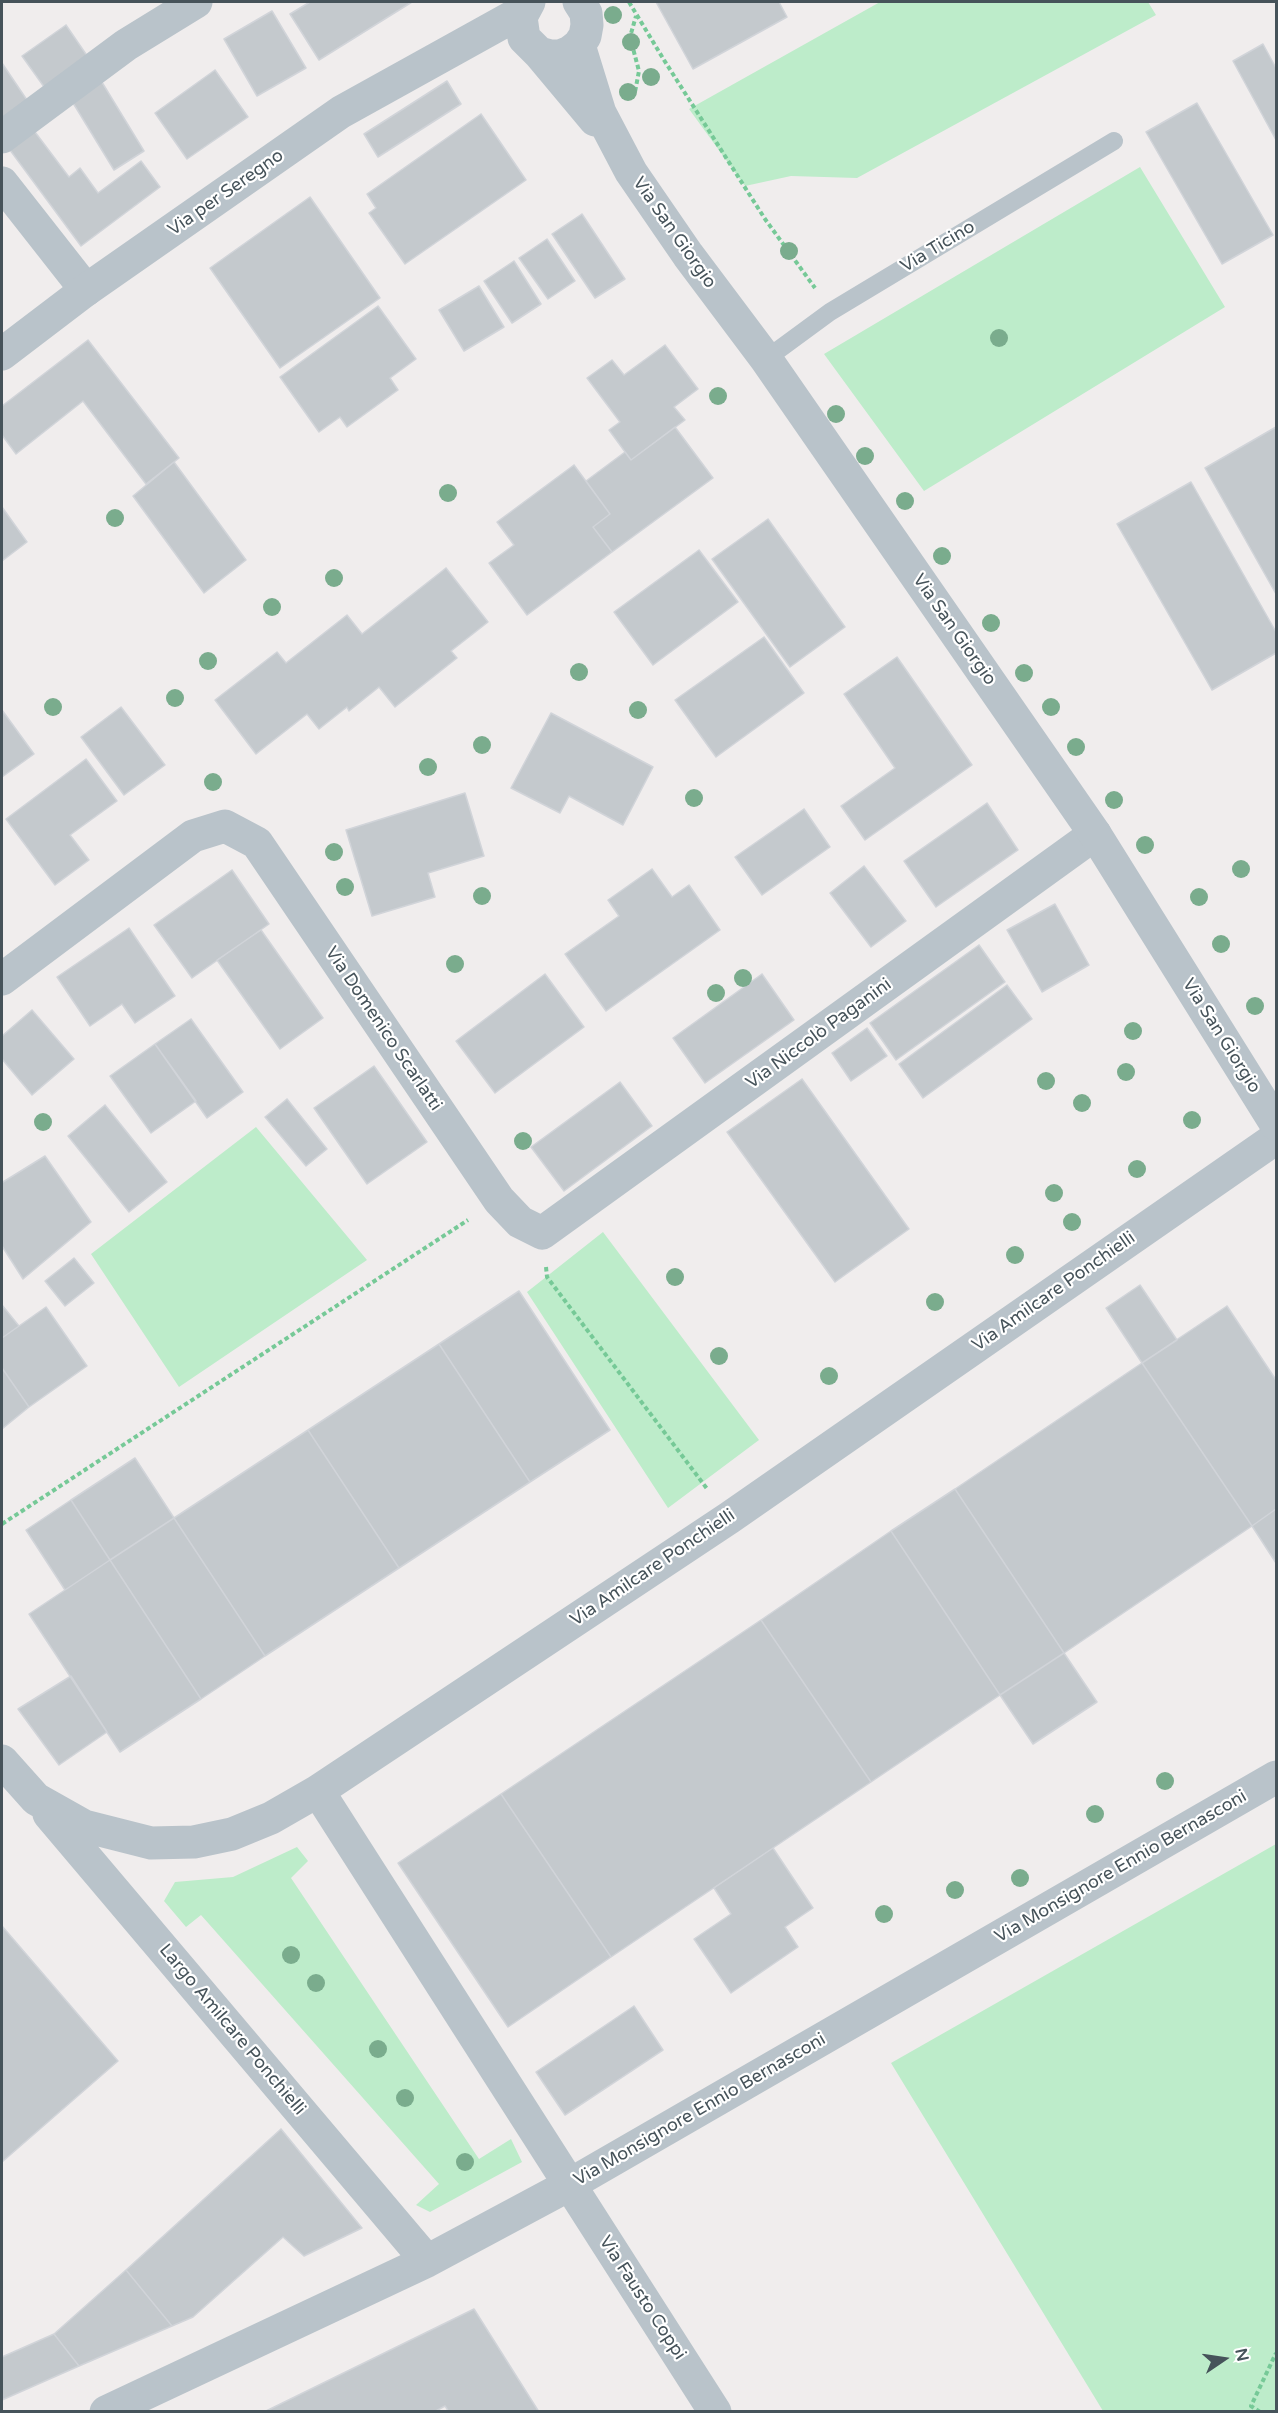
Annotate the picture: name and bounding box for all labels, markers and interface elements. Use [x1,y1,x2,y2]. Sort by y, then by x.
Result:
street label: Via per Seregno [164,145,288,241]
street label: Via San Giorgio [628,173,720,293]
street label: Via Ticino [897,216,979,278]
street label: Via San Giorgio [908,570,1000,690]
street label: Via Domenico Scarlatti [320,943,446,1115]
street label: Via Niccolò Paganini [742,974,896,1094]
street label: Via San Giorgio [1177,975,1265,1097]
street label: Via Amilcare Ponchielli [968,1228,1140,1356]
street label: Via Amilcare Ponchielli [567,1505,739,1631]
street label: Via Monsignore Ennio Bernasconi [991,1786,1251,1948]
street label: Largo Amilcare Ponchielli [154,1940,310,2120]
street label: Via Monsignore Ennio Bernasconi [570,2029,830,2191]
street label: Via Fausto Coppi [594,2232,690,2364]
north arrow [1194,2329,1254,2389]
text: N [1230,2346,1253,2363]

